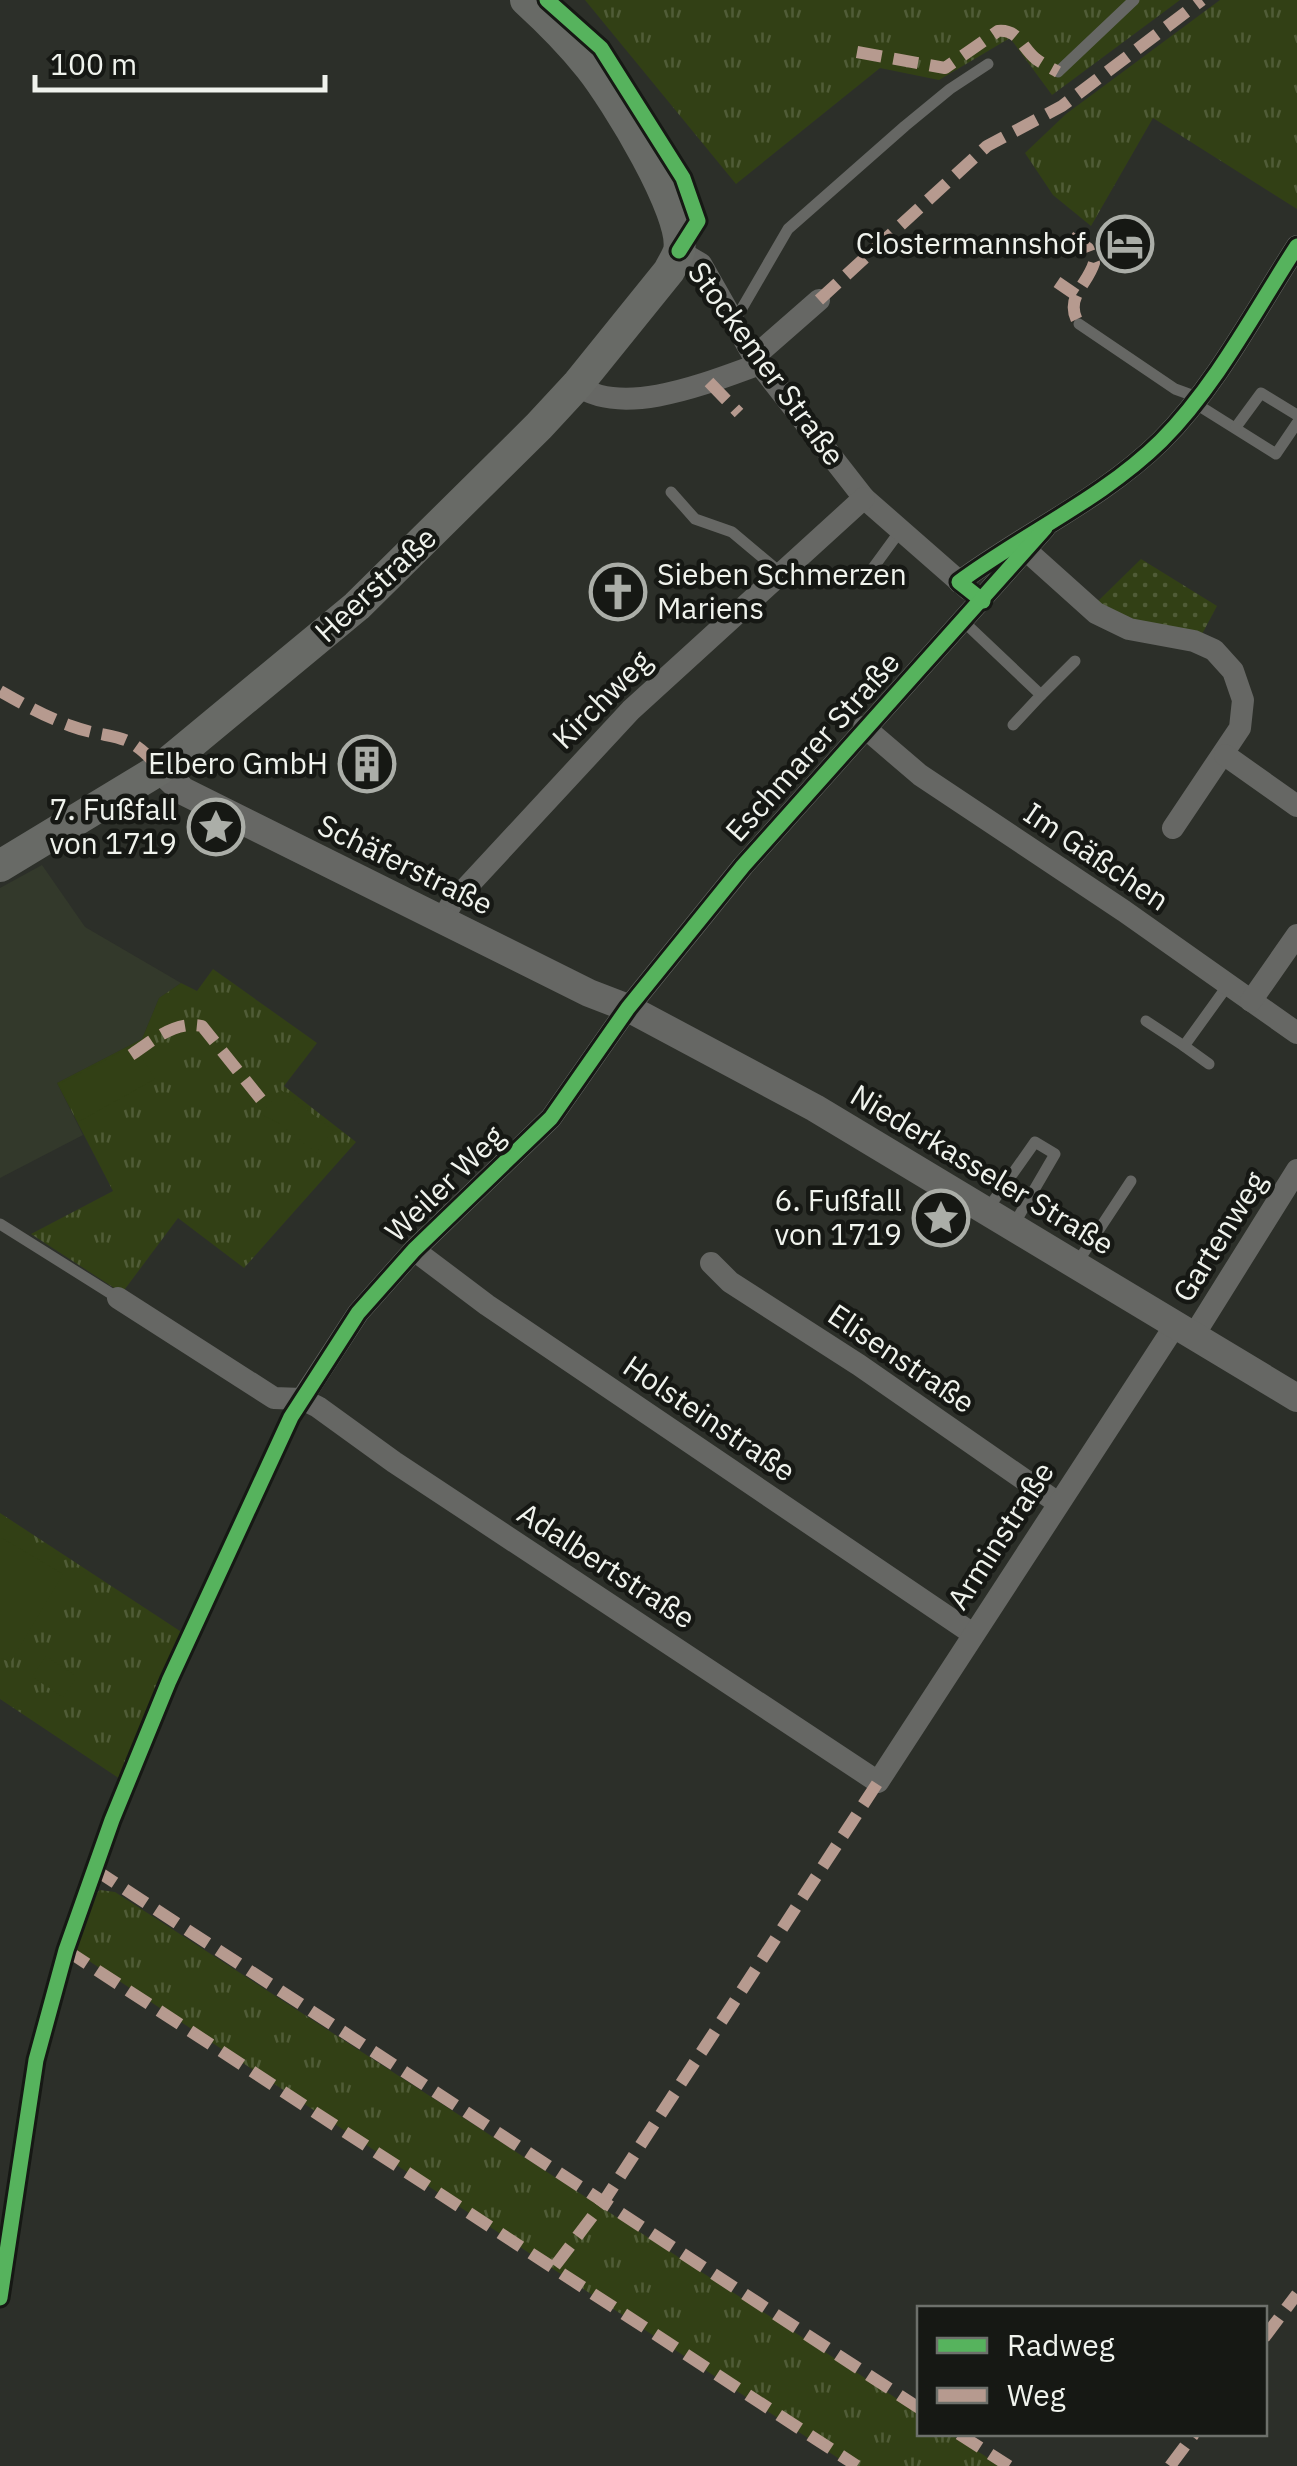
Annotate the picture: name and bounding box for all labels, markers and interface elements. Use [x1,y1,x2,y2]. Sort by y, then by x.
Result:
scale bar [35,30,325,92]
text: 100 m [50,44,137,83]
hotel icon: Clostermannshof [1095,214,1155,274]
place label: Clostermannshof [856,223,1086,262]
street label: Stockemer Straße [680,253,854,473]
street label: Heerstraße [306,518,444,650]
place label: Sieben Schmerzen Mariens [657,554,907,627]
church icon: Sieben Schmerzen Mariens [588,562,648,622]
street label: Kirchweg [543,641,659,757]
street label: Eschmarer Straße [716,643,907,849]
building icon: Elbero GmbH [337,734,397,794]
place label: Elbero GmbH [148,743,328,782]
place label: 7. Fußfall von 1719 [50,789,177,862]
street label: Im Gäßchen [1017,793,1177,919]
place icon: 7. Fußfall von 1719 [186,797,246,857]
street label: Schäferstraße [312,804,500,923]
street label: Niederkasseler Straße [844,1075,1122,1263]
street label: Weiler Weg [376,1116,512,1250]
street label: Gartenweg [1163,1163,1274,1309]
place label: 6. Fußfall von 1719 [775,1180,902,1253]
place icon: 6. Fußfall von 1719 [911,1188,971,1248]
street label: Elisenstraße [821,1294,983,1421]
street label: Holsteinstraße [616,1346,803,1490]
street label: Arminstraße [938,1454,1062,1616]
street label: Adalbertstraße [511,1493,703,1637]
legend [917,2306,1267,2436]
text: Radweg [1007,2325,1115,2364]
text: Weg [1007,2375,1066,2414]

